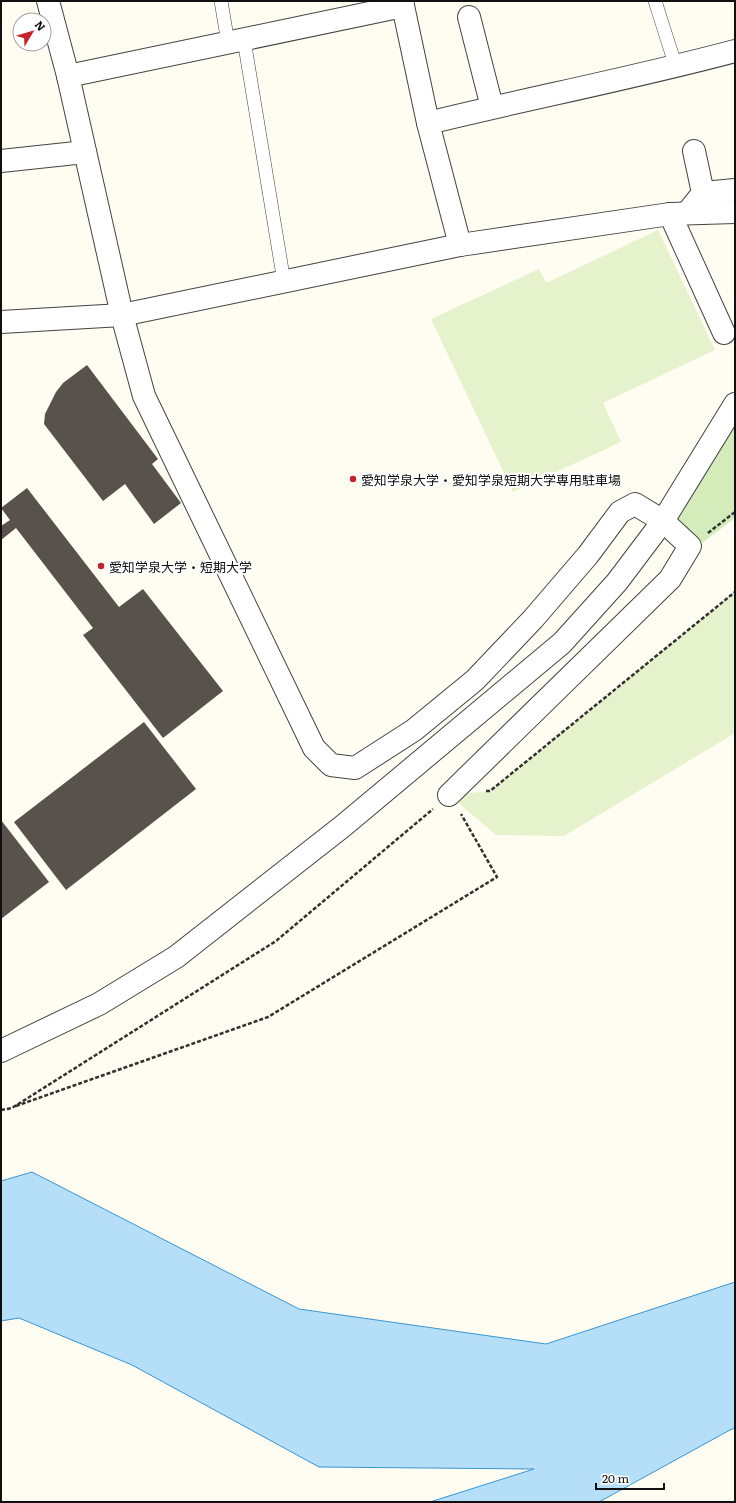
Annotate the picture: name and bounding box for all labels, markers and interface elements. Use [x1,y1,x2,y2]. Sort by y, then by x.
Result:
north arrow [12,12,52,52]
text: N [32,17,50,34]
place label: 愛知学泉大学・愛知学泉短期大学専用駐車場 [361,470,621,489]
marker: 愛知学泉大学・愛知学泉短期大学専用駐車場 [348,474,358,484]
place label: 愛知学泉大学・短期大学 [109,557,252,576]
marker: 愛知学泉大学・短期大学 [96,561,106,571]
scale bar [596,1465,664,1491]
text: 20 m [602,1469,629,1487]

